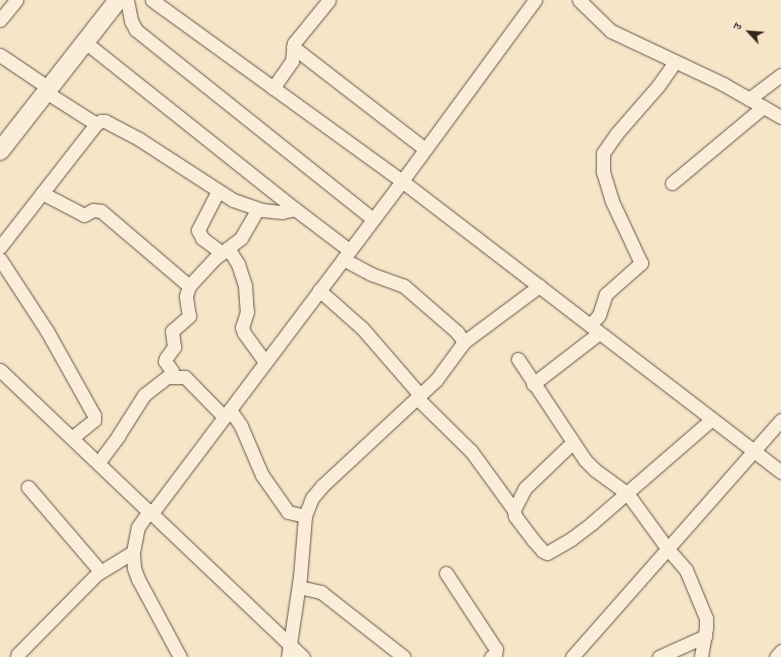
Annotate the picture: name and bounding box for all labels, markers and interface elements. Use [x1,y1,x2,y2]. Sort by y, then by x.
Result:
north arrow [729,12,769,52]
text: उ [731,21,746,32]

